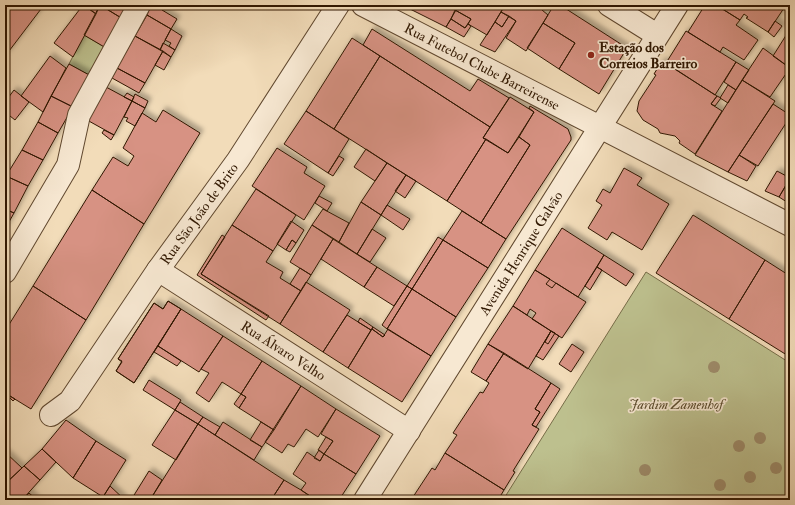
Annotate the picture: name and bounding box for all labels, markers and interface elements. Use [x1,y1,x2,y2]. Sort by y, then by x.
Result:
street label: Rua Futebol Clube Barreirense [401,19,563,114]
place label: Estação dos Correios Barreiro [599,39,697,72]
marker: Estação dos Correios Barreiro [586,50,596,60]
street label: Rua São João de Brito [156,159,242,268]
street label: Avenida Henrique Galvão [475,188,566,319]
street label: Rua Álvaro Velho [238,317,329,384]
park label: Jardim Zamenhof [629,396,727,413]

